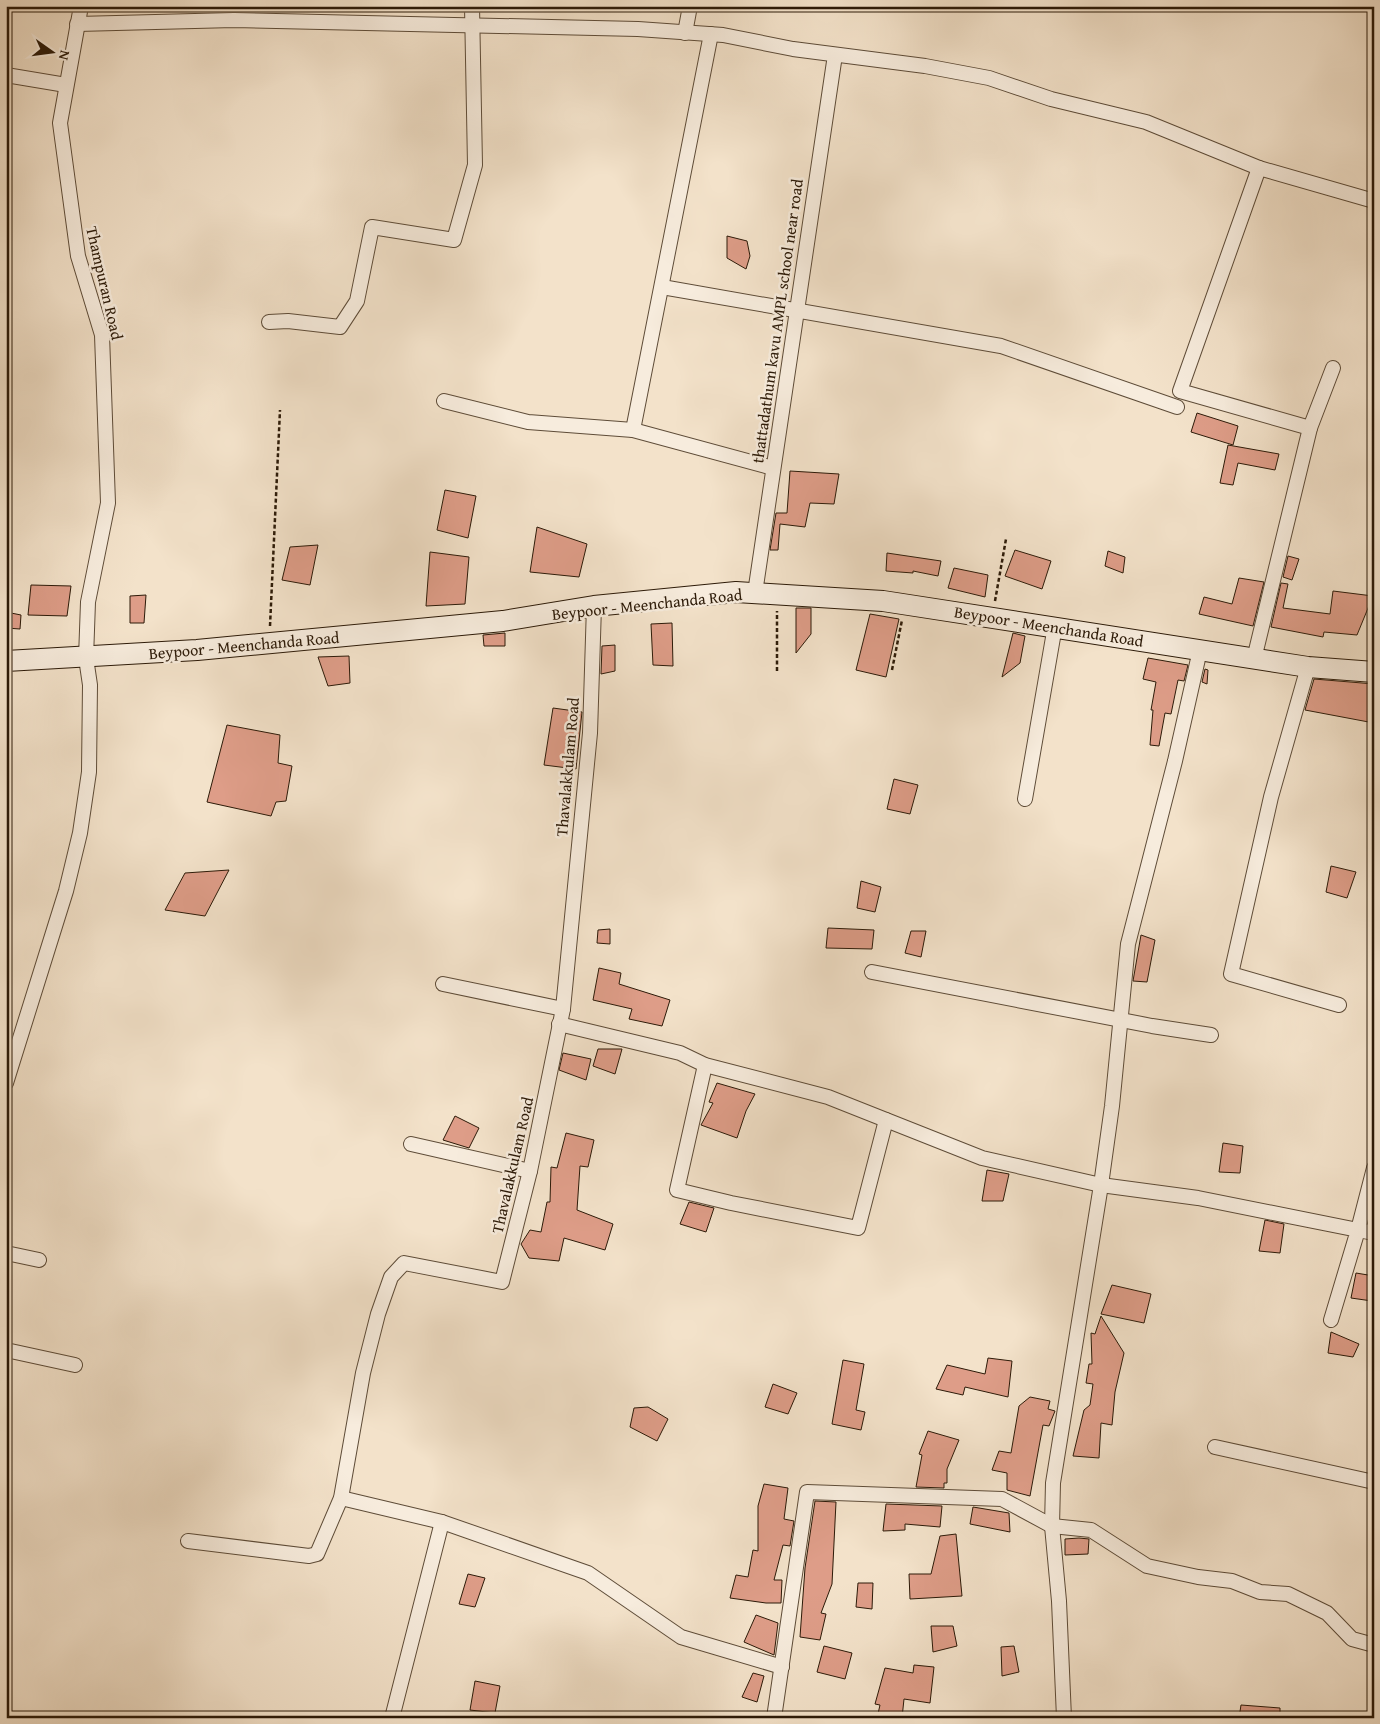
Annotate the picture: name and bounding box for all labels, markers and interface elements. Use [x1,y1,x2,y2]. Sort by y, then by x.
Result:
north arrow [28,28,78,78]
text: N [54,48,75,63]
street label: thattadathum kavu AMPL school near road [745,177,809,465]
street label: Thampuran Road [80,224,130,343]
street label: Beypoor - Meenchanda Road [551,582,744,626]
street label: Beypoor - Meenchanda Road [953,599,1146,653]
street label: Beypoor - Meenchanda Road [148,625,341,665]
street label: Thavalakkulam Road [549,696,585,838]
street label: Thavalakkulam Road [485,1094,539,1236]

